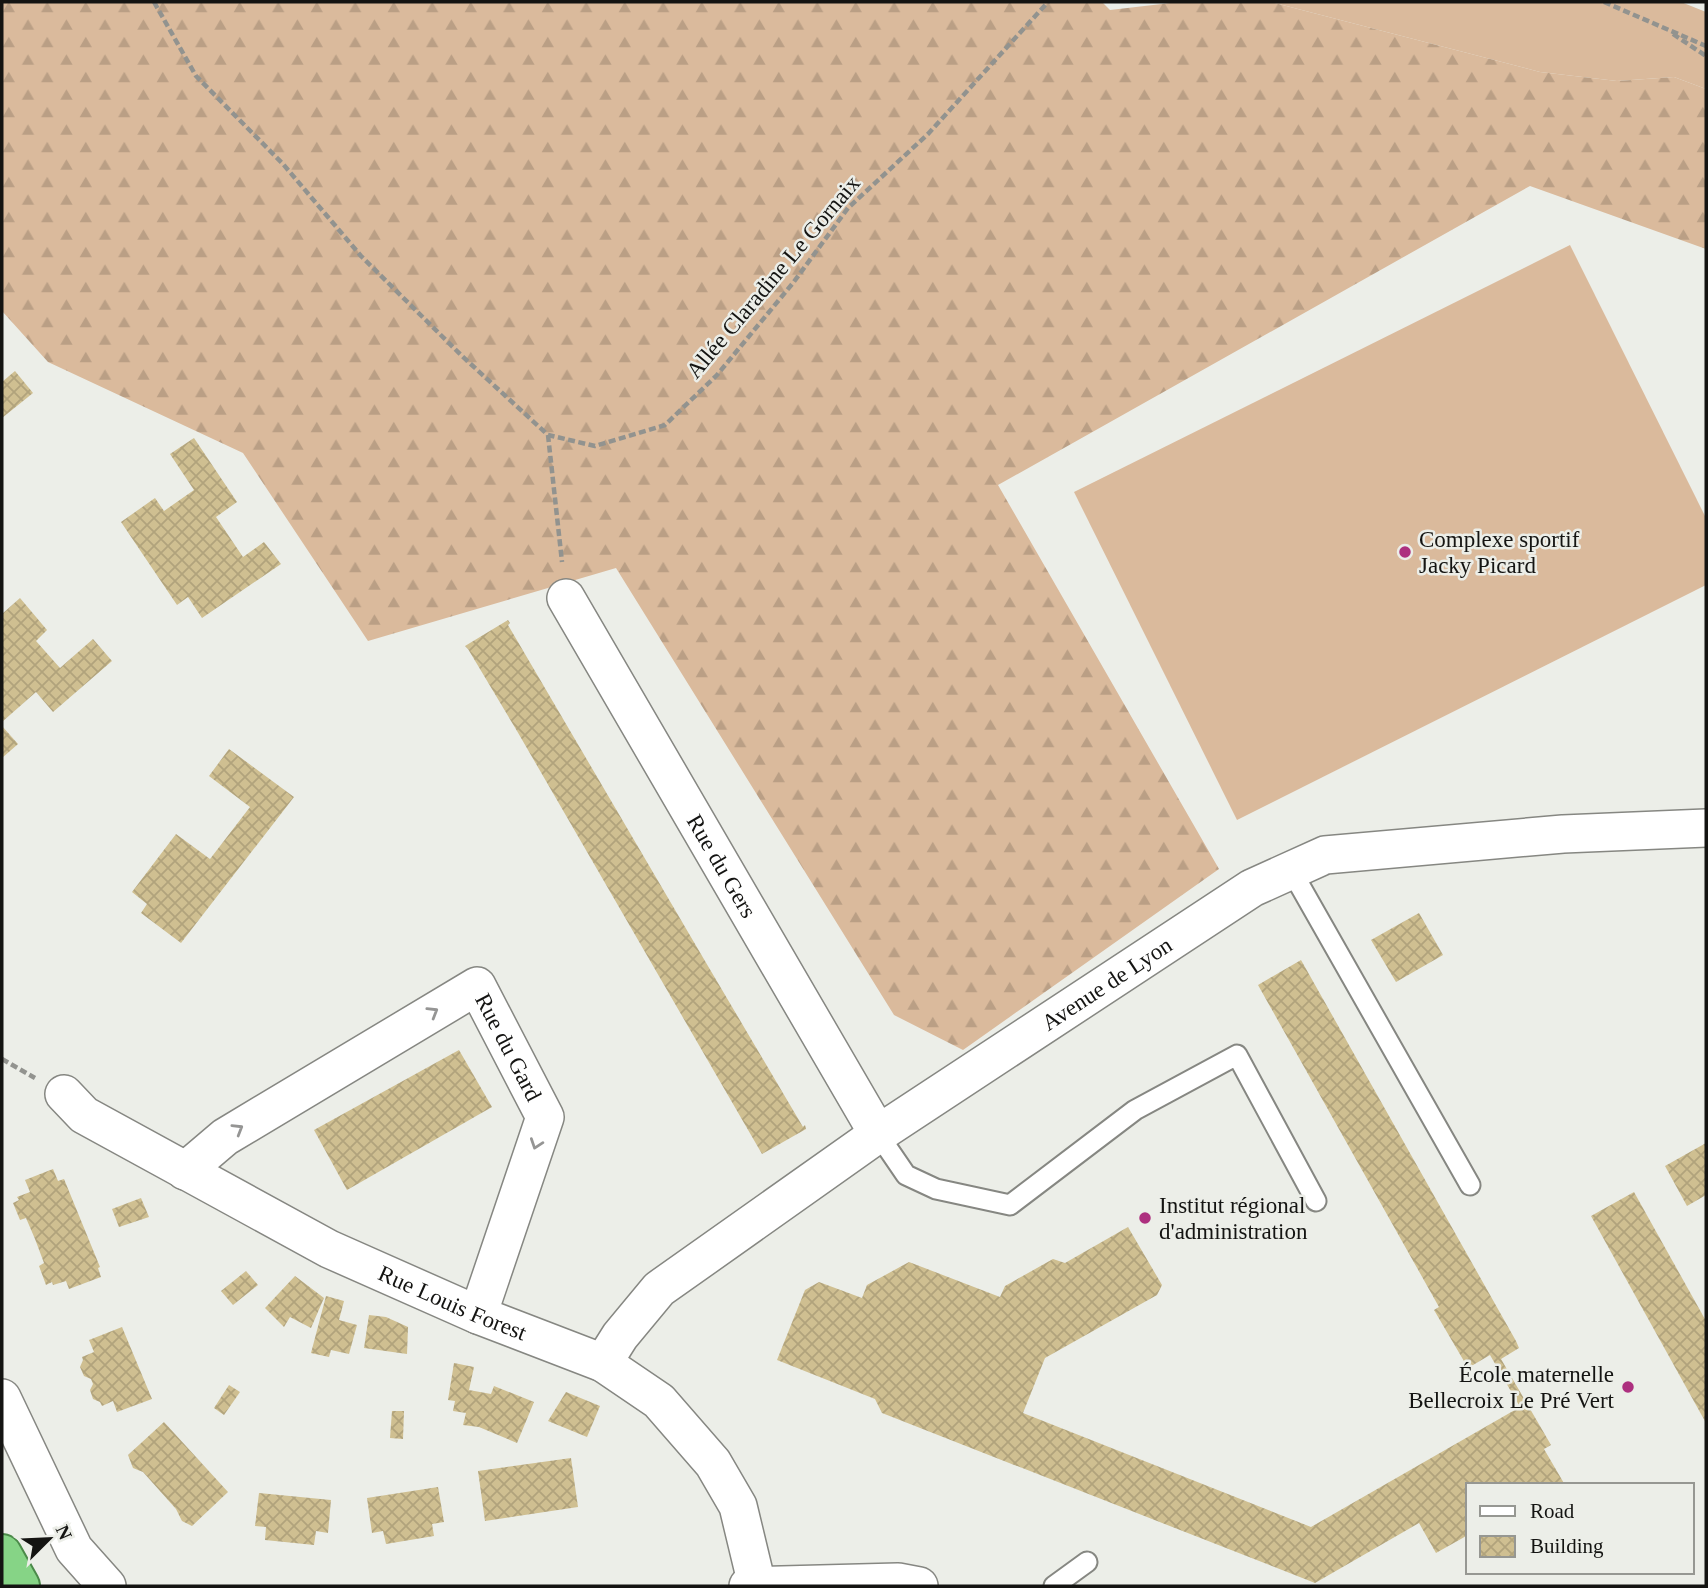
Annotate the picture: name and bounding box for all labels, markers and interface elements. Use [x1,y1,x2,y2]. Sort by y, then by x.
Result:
street label: Allée Claradine Le Gornaix [681,170,865,383]
place label: Complexe sportif Jacky Picard [1419,527,1580,578]
marker: Complexe sportif Jacky Picard [1397,544,1413,560]
street label: Rue du Gers [682,810,762,922]
street label: Avenue de Lyon [1037,932,1177,1035]
street label: Rue du Gard [470,989,547,1105]
one-way arrow [426,1007,439,1020]
one-way arrow [230,1124,243,1137]
one-way arrow [530,1137,544,1149]
place label: Institut régional d'administration [1159,1193,1308,1244]
marker: Institut régional d'administration [1137,1210,1153,1226]
street label: Rue Louis Forest [375,1260,531,1345]
place label: École maternelle Bellecroix Le Pré Vert [1408,1362,1615,1413]
marker: École maternelle Bellecroix Le Pré Vert [1620,1379,1636,1395]
legend [1466,1483,1694,1574]
text: Road [1530,1499,1575,1523]
north arrow [14,1504,84,1574]
text: N [52,1522,77,1543]
text: Building [1530,1534,1604,1558]

